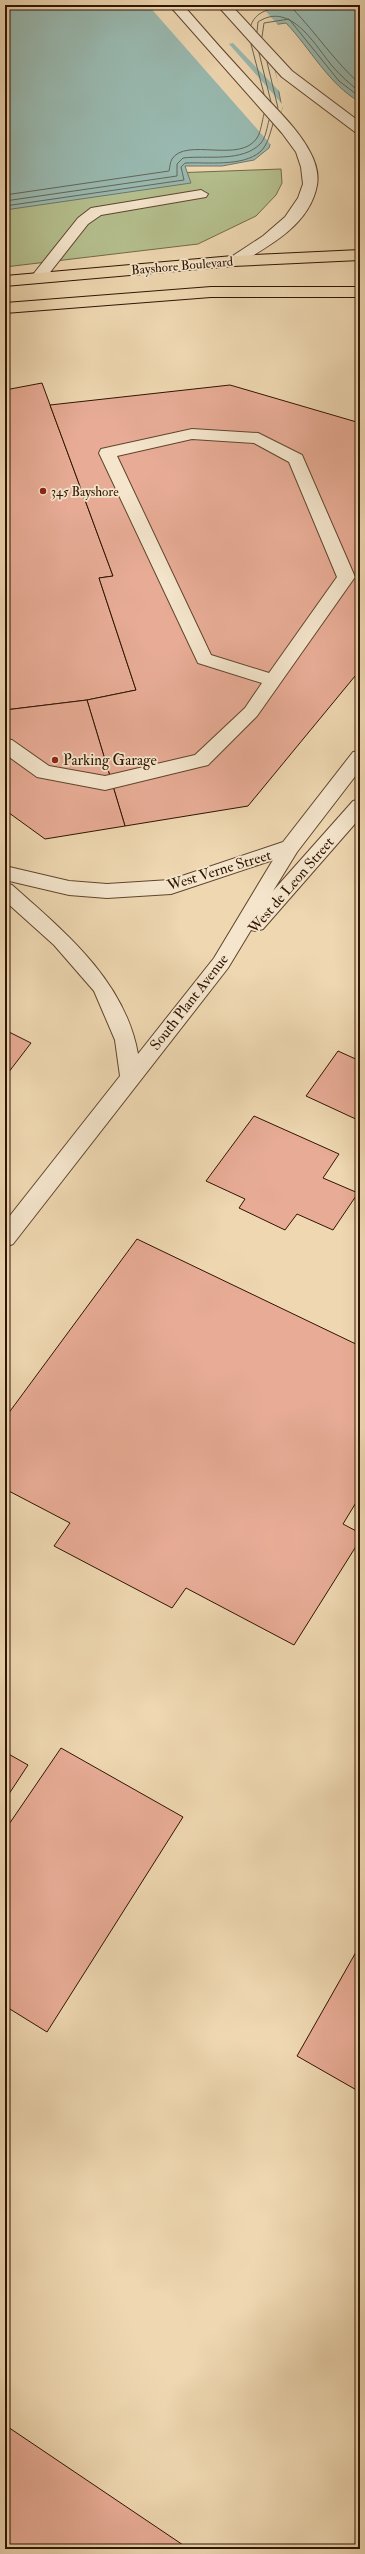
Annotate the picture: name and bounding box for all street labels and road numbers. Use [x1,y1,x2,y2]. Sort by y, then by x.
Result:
street label: Bayshore Boulevard [130,254,234,279]
street label: West de Leon Street [244,833,339,938]
street label: West Verne Street [164,846,274,896]
street label: South Plant Avenue [146,950,233,1054]

